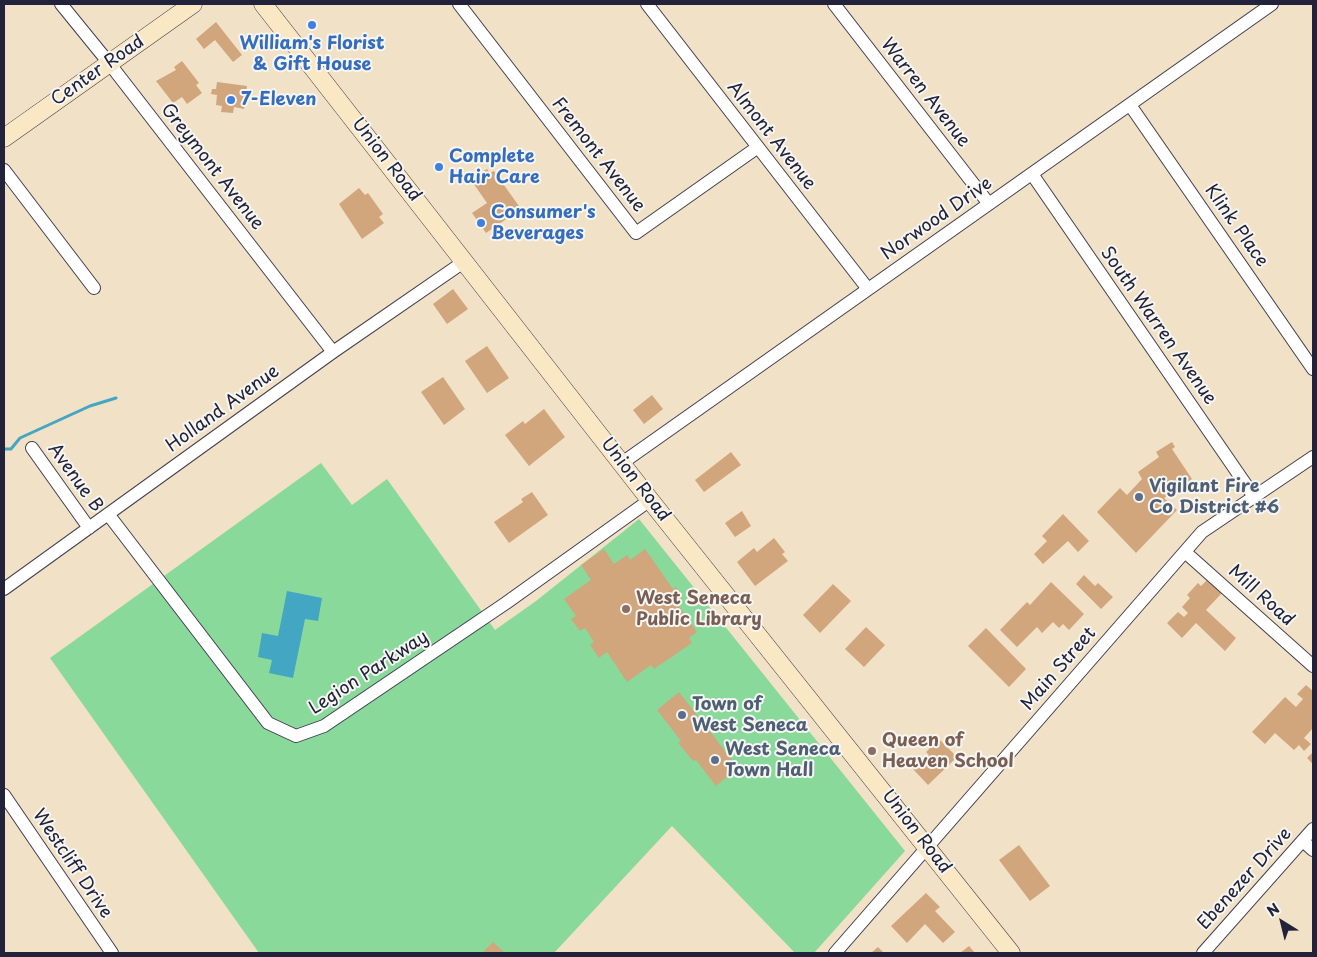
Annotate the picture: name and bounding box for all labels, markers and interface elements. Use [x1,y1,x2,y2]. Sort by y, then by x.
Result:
marker: William's Florist & Gift House [306,19,318,31]
street label: Center Road [47,31,149,111]
place label: William's Florist & Gift House [240,33,384,76]
street label: Warren Avenue [876,34,974,152]
street label: Almont Avenue [722,78,820,194]
place label: 7-Eleven [241,89,316,111]
street label: Fremont Avenue [547,93,649,217]
marker: 7-Eleven [225,94,237,106]
street label: Greymont Avenue [156,100,268,234]
street label: Union Road [347,114,425,206]
place label: Complete Hair Care [449,146,540,188]
marker: Complete Hair Care [433,161,445,173]
street label: Norwood Drive [878,173,996,265]
street label: Klink Place [1200,180,1272,272]
place label: Consumer's Beverages [491,202,596,244]
marker: Consumer's Beverages [475,217,487,229]
street label: South Warren Avenue [1095,243,1221,409]
street label: Holland Avenue [162,361,284,457]
street label: Union Road [596,434,674,526]
street label: Avenue B [43,440,107,516]
place label: Vigilant Fire Co District #6 [1149,476,1279,518]
marker: Vigilant Fire Co District #6 [1133,491,1145,503]
street label: Mill Road [1224,561,1298,631]
place label: West Seneca Public Library [636,588,762,630]
marker: West Seneca Public Library [620,603,632,615]
street label: Main Street [1017,623,1101,715]
street label: Legion Parkway [305,626,433,720]
place label: Town of West Seneca [692,694,808,736]
marker: Town of West Seneca [676,709,688,721]
place label: Queen of Heaven School [882,730,1014,772]
place label: West Seneca Town Hall [725,739,841,782]
marker: Queen of Heaven School [866,745,878,757]
marker: West Seneca Town Hall [709,754,721,766]
street label: Union Road [877,786,955,878]
street label: Westcliff Drive [28,805,116,923]
street label: Ebenezer Drive [1194,824,1296,934]
north arrow [1257,897,1307,947]
text: N [1262,898,1284,921]

